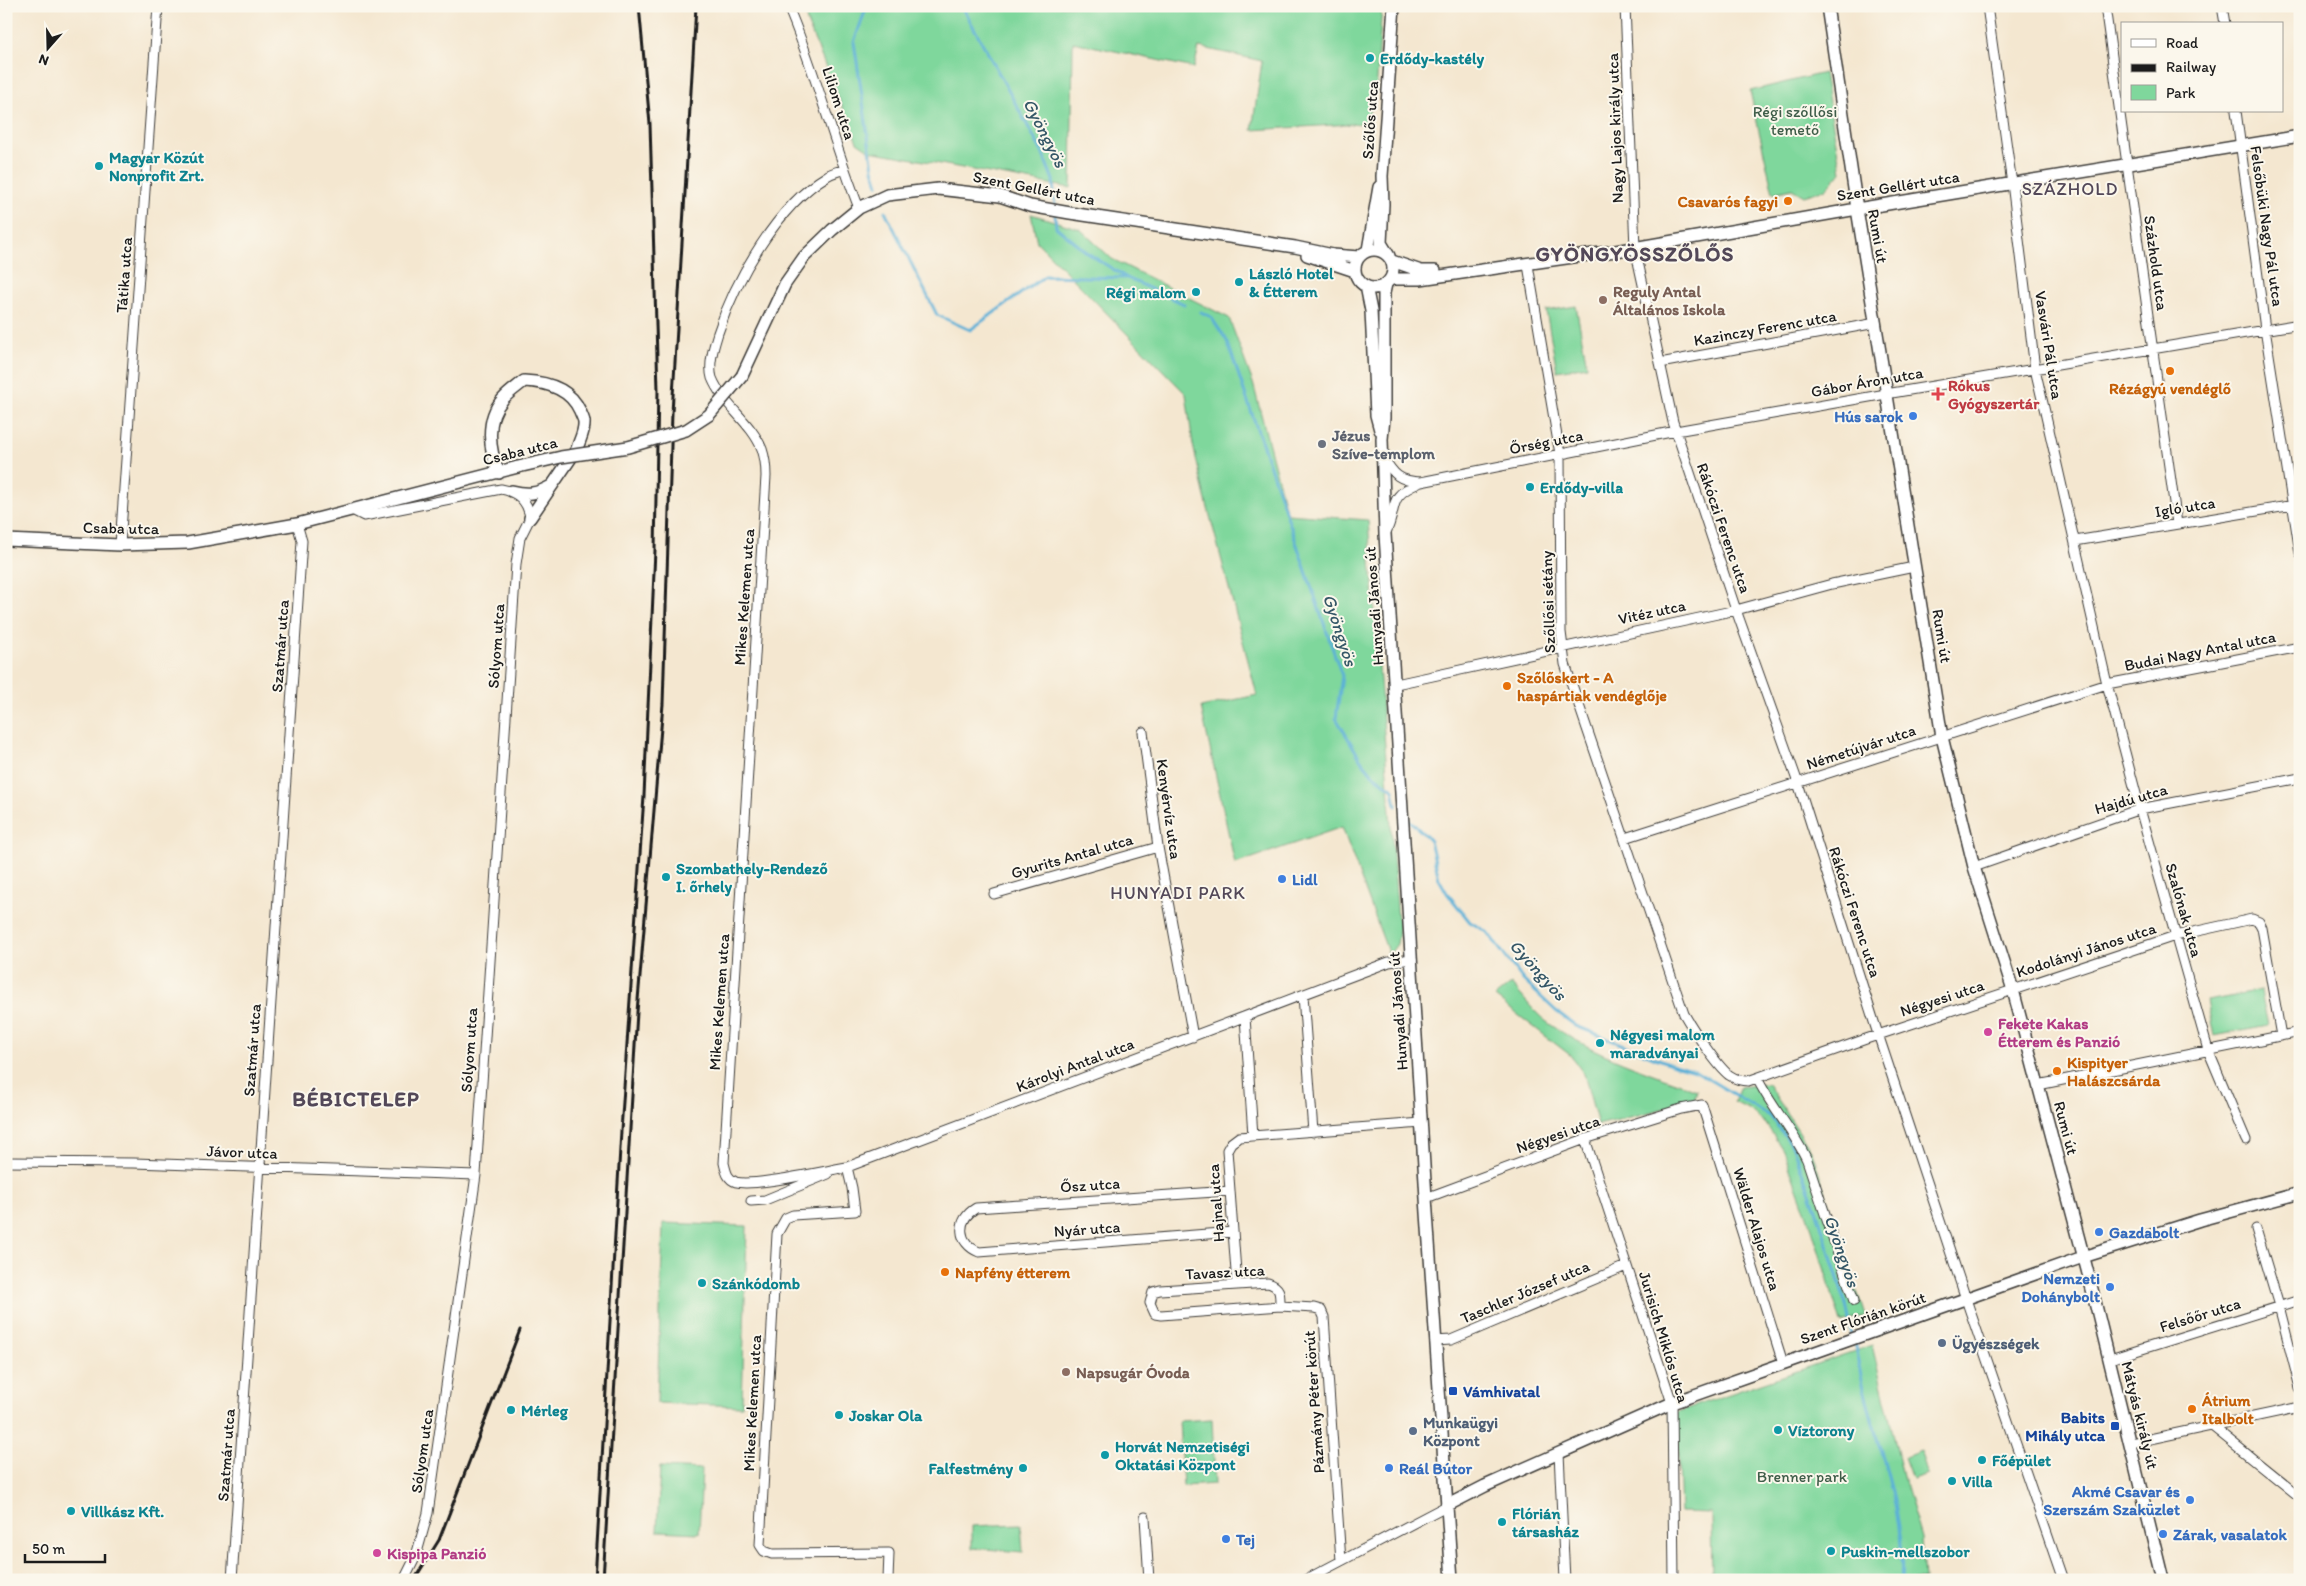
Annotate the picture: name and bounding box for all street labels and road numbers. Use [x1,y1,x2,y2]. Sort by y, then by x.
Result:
street label: Nagy Lajos király utca [1603,52,1627,203]
street label: Liliom utca [818,64,860,142]
street label: Szőlős utca [1358,80,1382,160]
street label: Felsőbüki Nagy Pál utca [2246,144,2288,308]
street label: Szent Gellért utca [971,167,1097,209]
street label: Szent Gellért utca [1835,167,1961,205]
street label: Rumi út [1864,208,1892,264]
street label: Százhold utca [2140,214,2172,313]
street label: Tátika utca [112,236,136,314]
street label: Vasvári Pál utca [2031,289,2067,401]
street label: Kazinczy Ferenc utca [1692,306,1839,350]
street label: Gábor Áron utca [1809,363,1925,401]
street label: Őrség utca [1508,426,1585,458]
street label: Csaba utca [481,432,560,469]
street label: Rákóczi Ferenc utca [1693,460,1755,596]
street label: Igló utca [2154,493,2217,521]
street label: Csaba utca [83,518,160,538]
street label: Mikes Kelemen utca [730,527,758,666]
street label: Hunyadi János út [1360,546,1388,666]
street label: Szőllősi sétány [1537,550,1559,654]
street label: Vitéz utca [1616,595,1688,628]
street label: Szatmár utca [267,598,293,693]
street label: Sólyom utca [484,602,508,689]
street label: Rumi út [1928,608,1956,664]
street label: Budai Nagy Antal utca [2123,627,2278,675]
street label: Németújvár utca [1804,720,1918,774]
street label: Kenyérvíz utca [1153,758,1185,860]
street label: Hajdú utca [2092,779,2170,818]
street label: Gyurits Antal utca [1009,829,1136,883]
street label: Rákóczi Ferenc utca [1825,844,1885,980]
street label: Szalónak utca [2161,861,2207,960]
street label: Kodolányi János utca [2014,918,2159,982]
street label: Mikes Kelemen utca [705,932,733,1071]
street label: Hunyadi János út [1384,951,1412,1071]
street label: Négyesi utca [1898,975,1987,1021]
street label: Szatmár utca [239,1002,265,1097]
street label: Sólyom utca [457,1006,481,1093]
street label: Károlyi Antal utca [1013,1034,1137,1096]
street label: Rumi út [2050,1099,2082,1157]
street label: Négyesi utca [1514,1111,1603,1157]
street label: Jávor utca [206,1141,279,1163]
street label: Hajnal utca [1204,1163,1228,1243]
street label: Wälder Alajos utca [1729,1165,1785,1293]
street label: Ősz utca [1059,1173,1121,1197]
street label: Nyár utca [1053,1217,1121,1241]
street label: Taschler József utca [1458,1256,1593,1328]
street label: Tavasz utca [1185,1260,1266,1284]
street label: Jurisich Miklós utca [1635,1269,1693,1406]
street label: Szent Flórián körút [1798,1288,1928,1348]
street label: Felsőőr utca [2157,1294,2243,1336]
street label: Pázmány Péter körút [1300,1330,1328,1474]
street label: Mikes Kelemen utca [739,1333,765,1472]
street label: Mátyás király út [2117,1359,2163,1471]
street label: Szatmár utca [213,1407,239,1502]
street label: Sólyom utca [407,1407,437,1494]

